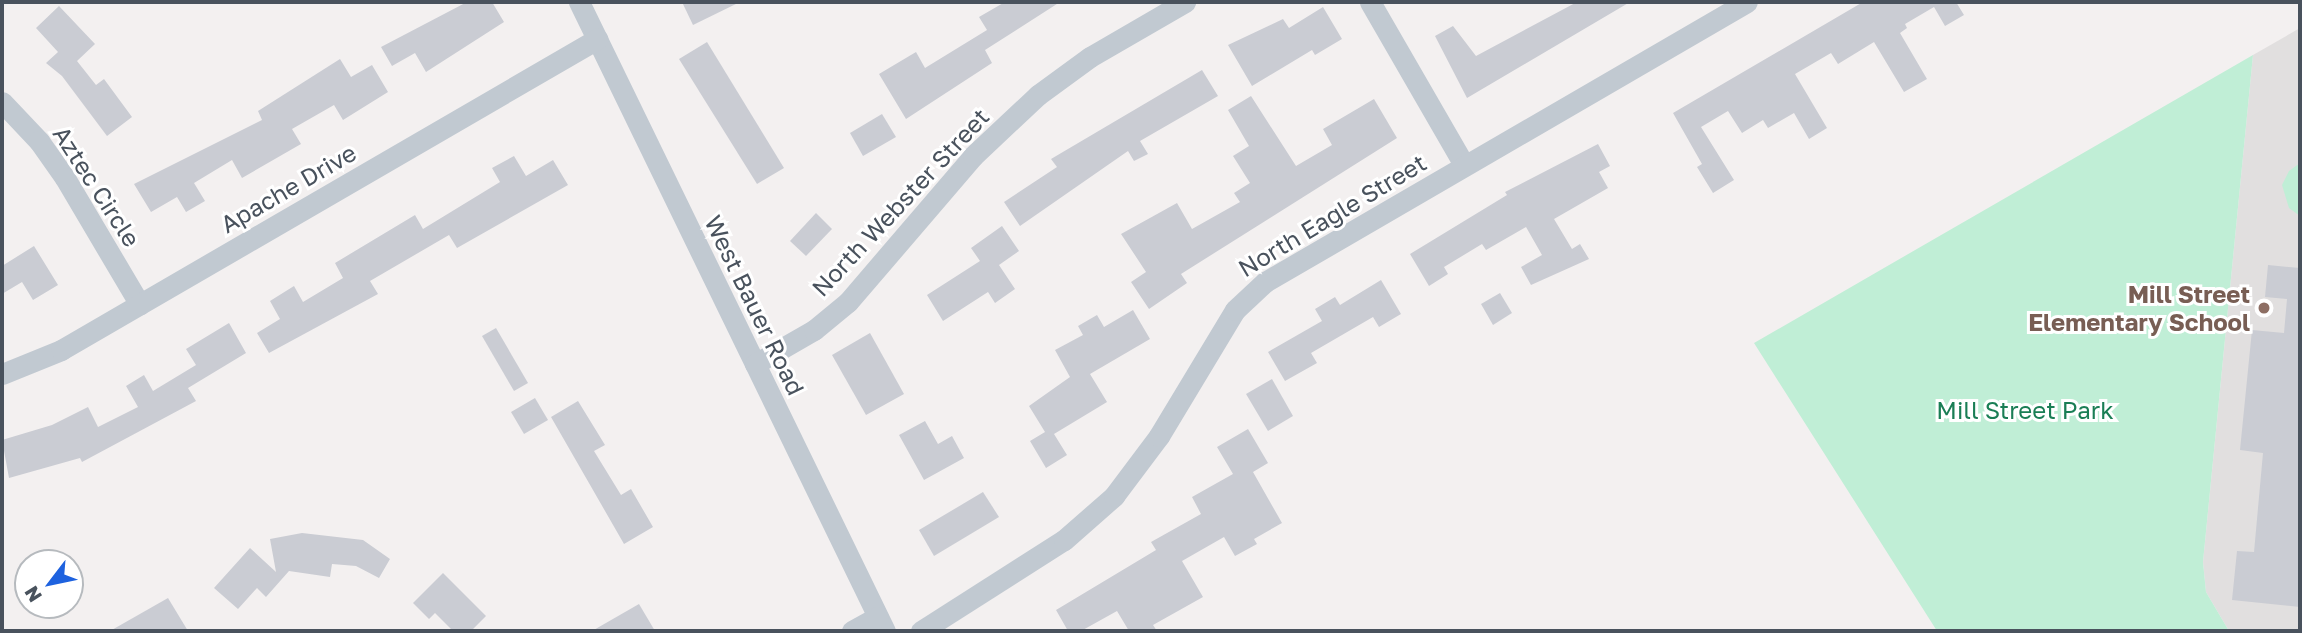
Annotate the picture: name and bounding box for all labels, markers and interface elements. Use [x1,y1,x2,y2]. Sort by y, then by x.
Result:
street label: North Webster Street [806,102,994,302]
street label: Aztec Circle [47,120,147,252]
street label: Apache Drive [215,138,361,238]
street label: North Eagle Street [1233,148,1431,282]
street label: West Bauer Road [699,210,811,400]
place label: Mill Street Elementary School [2028,280,2250,336]
marker: Mill Street Elementary School [2256,300,2272,316]
park label: Mill Street Park [1936,396,2114,424]
north arrow [14,549,84,619]
text: N [19,582,46,607]

